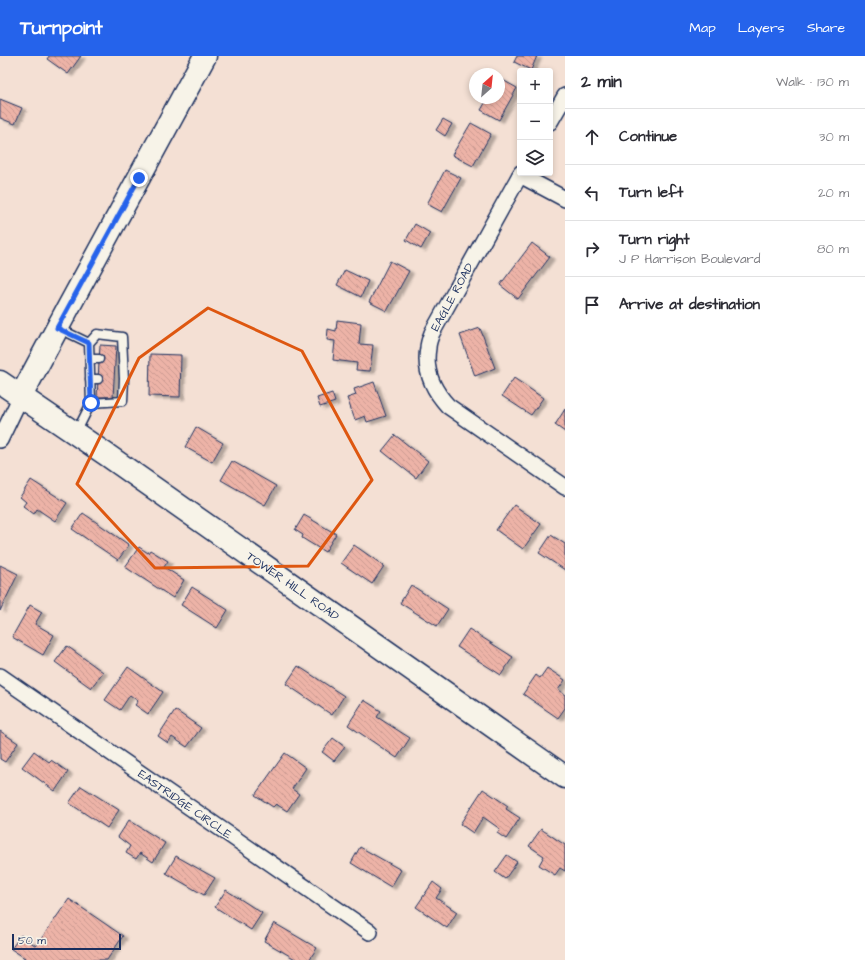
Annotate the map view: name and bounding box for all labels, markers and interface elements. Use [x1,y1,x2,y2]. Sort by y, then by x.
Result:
text: Turnpoint [20,15,103,42]
text: Map [689,18,716,38]
text: Layers [738,18,785,38]
text: Share [807,18,845,38]
north arrow [469,68,505,104]
map controls [517,68,553,176]
button: + [517,68,553,104]
text: 2 min [581,70,622,94]
text: Walk · 130 m [776,73,849,91]
button: − [517,104,553,140]
icon: ahead [581,126,603,148]
text: Continue [619,126,677,147]
text: 30 m [819,128,849,146]
button: layers [517,140,553,176]
route end [130,169,148,187]
icon: left [581,182,603,204]
text: Turn left [619,182,683,203]
text: 20 m [818,184,849,202]
text: Turn right [619,229,690,250]
icon: right [581,238,603,260]
text: 80 m [817,240,849,258]
text: J P Harrison Boulevard [619,250,760,268]
street label: EAGLE ROAD [427,260,478,334]
icon: arrive [581,294,603,316]
text: Arrive at destination [619,294,760,315]
route start [82,394,100,412]
street label: TOWER HILL ROAD [243,548,343,625]
street label: EASTRIDGE CIRCLE [134,766,235,843]
scale bar [12,932,121,951]
text: 50 m [18,933,46,948]

